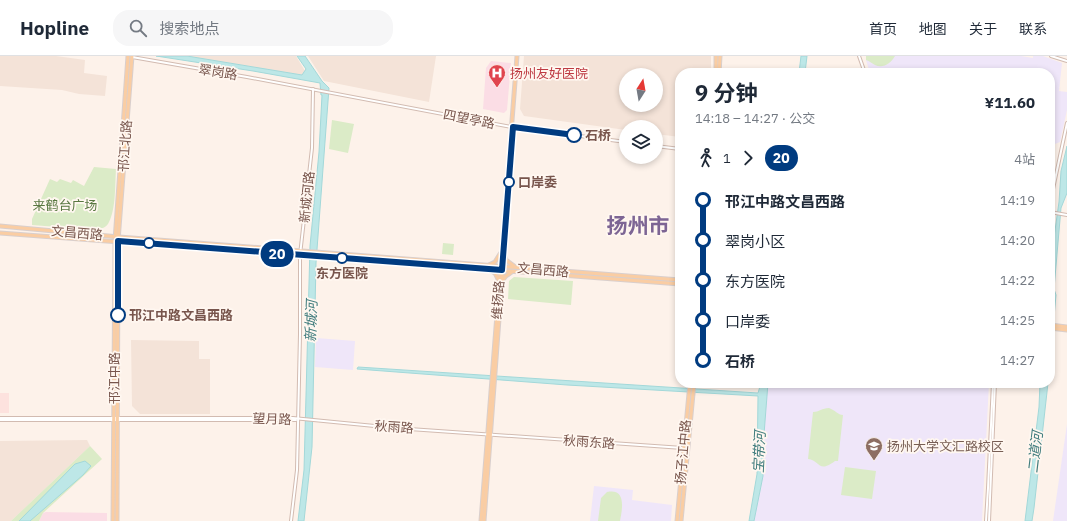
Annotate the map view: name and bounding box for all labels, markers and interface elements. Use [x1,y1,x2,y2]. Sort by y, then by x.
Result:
search box [113,10,393,46]
text: Hopline [20,16,89,40]
icon: search [127,17,149,39]
text: 搜索地点 [159,19,219,38]
text: 首页 [869,20,897,38]
text: 地图 [919,20,947,38]
text: 关于 [969,20,997,38]
text: 联系 [1019,20,1047,38]
street label: 翠岗路 [197,61,239,83]
hospital icon: 扬州友好医院 [487,63,507,88]
place label: 扬州友好医院 [510,65,588,82]
north arrow [619,68,663,112]
map controls [619,68,663,164]
text: 9 分钟 [695,78,757,107]
text: ¥11.60 [985,93,1035,112]
street label: 四望亭路 [442,106,496,132]
text: 14:18 – 14:27 · 公交 [695,110,815,127]
street label: 邗江北路 [115,119,135,173]
button: layers [619,120,663,164]
marker: 石桥 [566,127,582,143]
place label: 石桥 [585,127,611,144]
icon: walk [695,147,717,169]
icon: forward [737,147,759,169]
text: 20 [773,149,790,167]
text: 1 [723,150,731,167]
text: 4站 [1014,151,1035,168]
street label: 新城河路 [296,170,318,224]
place label: 口岸委 [518,174,557,191]
marker: 口岸委 [503,176,515,188]
text: 邗江中路文昌西路 [725,192,845,211]
text: 14:19 [1000,192,1035,209]
park label: 来鹤台广场 [32,197,98,214]
district label: 扬州市 [607,211,670,239]
street label: 文昌西路 [50,222,104,244]
text: 翠岗小区 [725,232,785,251]
text: 14:20 [1000,232,1035,249]
unlabelled marker [143,237,155,249]
line badge: 20 [259,241,295,267]
text: 20 [269,245,285,263]
marker: 东方医院 [336,252,348,264]
street label: 文昌西路 [516,259,570,281]
place label: 东方医院 [316,265,368,282]
text: 东方医院 [725,272,785,291]
text: 14:22 [1000,272,1035,289]
street label: 维扬路 [488,280,508,320]
water label: 新城河 [301,297,321,342]
marker: 邗江中路文昌西路 [110,307,126,323]
place label: 邗江中路文昌西路 [129,307,233,324]
text: 口岸委 [725,312,770,331]
text: 14:25 [1000,312,1035,329]
street label: 邗江中路 [106,352,123,404]
text: 石桥 [725,352,755,371]
text: 14:27 [1000,352,1035,369]
street label: 望月路 [252,410,292,428]
street label: 秋雨路 [374,417,414,437]
street label: 扬子江中路 [672,419,694,485]
water label: 二道河 [1024,427,1047,474]
water label: 宝带河 [749,428,769,473]
street label: 秋雨东路 [562,432,616,452]
school or university icon: 扬州大学文汇路校区 [864,436,884,461]
place label: 扬州大学文汇路校区 [887,438,1004,455]

